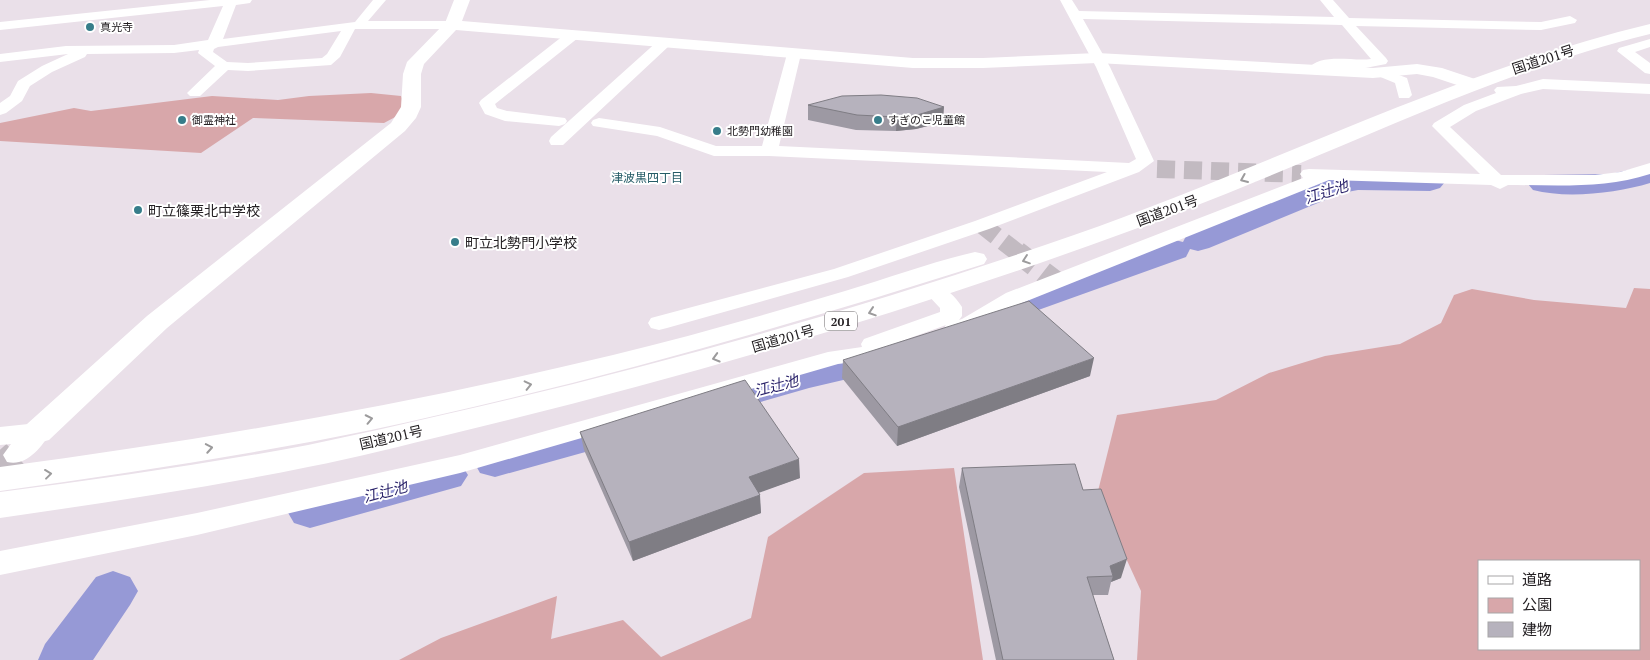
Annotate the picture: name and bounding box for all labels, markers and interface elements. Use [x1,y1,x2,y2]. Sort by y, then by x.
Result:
place label: 真光寺 [100,20,133,34]
marker: 真光寺 [84,21,96,33]
street label: 国道201号 [1509,40,1577,78]
place label: 御霊神社 [191,113,236,127]
place label: すぎのこ児童館 [888,113,965,127]
marker: 御霊神社 [176,114,188,126]
marker: すぎのこ児童館 [872,114,884,126]
place label: 北勢門幼稚園 [727,124,793,138]
marker: 北勢門幼稚園 [711,125,723,137]
district label: 津波黒四丁目 [611,170,683,185]
one-way arrow [1240,173,1249,184]
water label: 江辻池 [1302,174,1352,207]
street label: 国道201号 [1133,190,1201,230]
place label: 町立篠栗北中学校 [148,201,260,220]
marker: 町立篠栗北中学校 [132,204,144,216]
place label: 町立北勢門小学校 [465,233,577,252]
marker: 町立北勢門小学校 [449,236,461,248]
one-way arrow [1022,254,1031,264]
one-way arrow [868,306,877,316]
road number: 201 [825,312,857,331]
street label: 国道201号 [749,320,817,356]
one-way arrow [713,352,721,362]
water label: 江辻池 [752,369,802,400]
one-way arrow [523,380,532,391]
one-way arrow [364,414,373,425]
street label: 国道201号 [357,421,425,453]
one-way arrow [205,444,213,454]
one-way arrow [45,469,53,480]
water label: 江辻池 [361,475,411,506]
legend [1478,560,1640,650]
text: 道路 [1522,569,1552,589]
text: 公園 [1522,594,1552,614]
text: 建物 [1522,619,1552,639]

